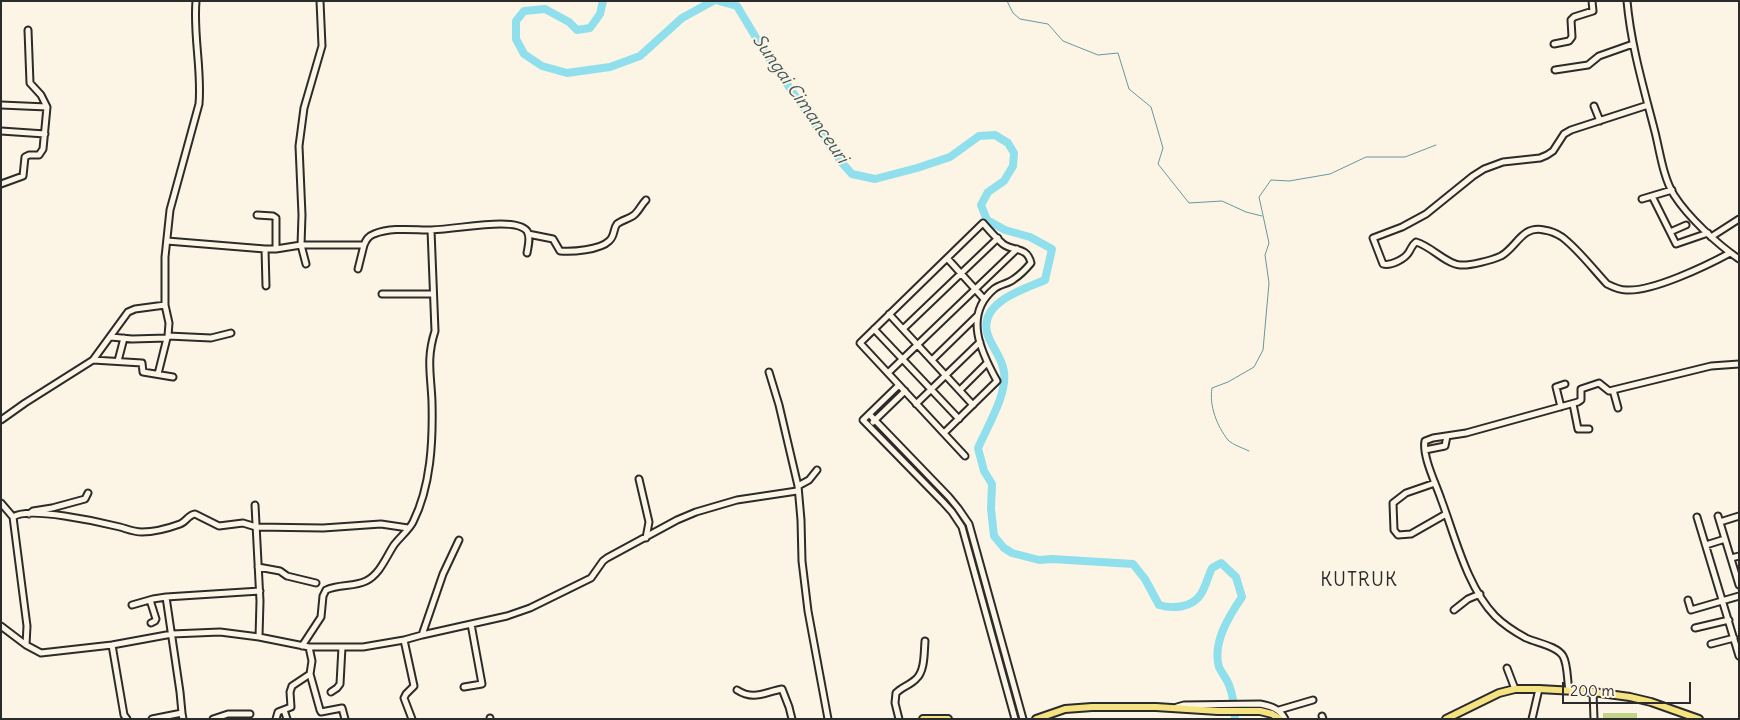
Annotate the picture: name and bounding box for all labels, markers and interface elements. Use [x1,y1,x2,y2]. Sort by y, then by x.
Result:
water label: Sungai Cimanceuri [747,30,853,168]
district label: KUTRUK [1320,570,1398,592]
scale bar [1565,672,1694,704]
text: 200 m [1570,681,1615,700]

